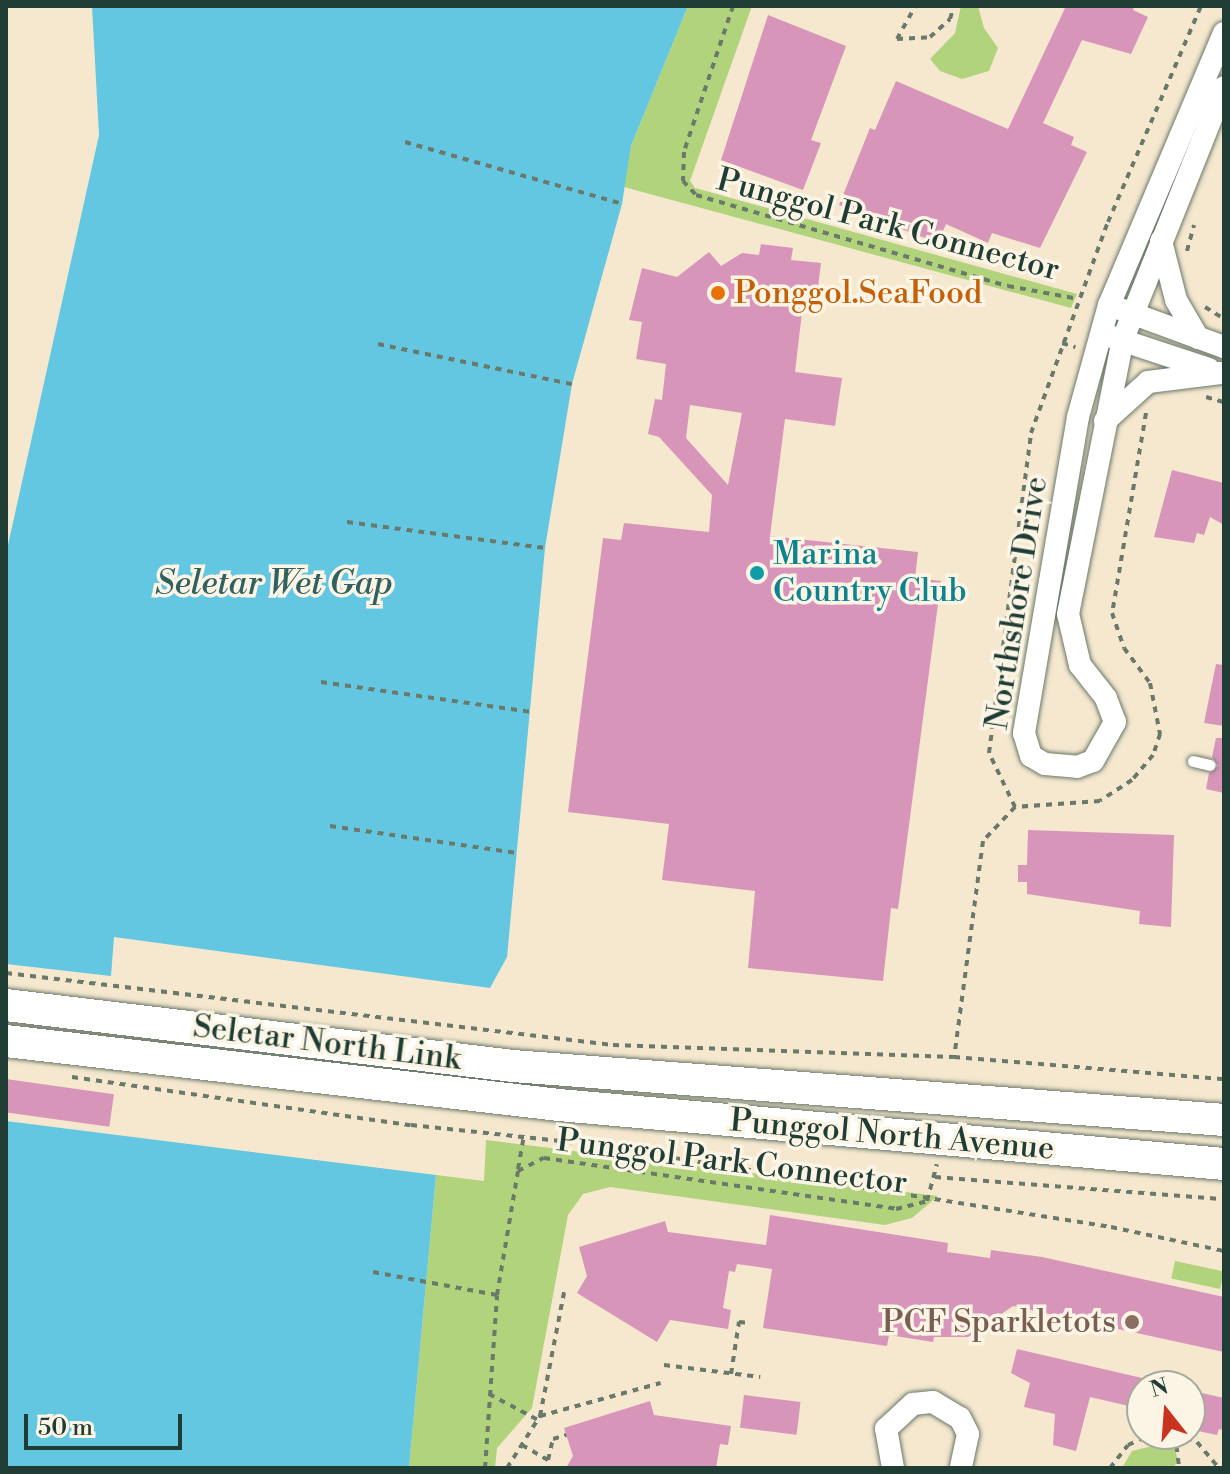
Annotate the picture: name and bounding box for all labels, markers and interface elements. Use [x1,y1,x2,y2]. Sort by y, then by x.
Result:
street label: Punggol Park Connector [713,161,1063,289]
place label: Ponggol.SeaFood [734,274,982,312]
marker: Ponggol.SeaFood [709,284,727,302]
street label: Northshore Drive [978,474,1056,732]
place label: Marina Country Club [773,536,967,611]
marker: Marina Country Club [748,564,766,582]
water label: Seletar Wet Gap [155,565,393,605]
street label: Seletar North Link [191,1008,463,1078]
street label: Punggol North Avenue [728,1102,1056,1168]
street label: Punggol Park Connector [554,1121,910,1203]
place label: PCF Sparkletots [882,1303,1116,1341]
marker: PCF Sparkletots [1123,1313,1141,1331]
north arrow [1126,1370,1206,1450]
text: N [1147,1373,1172,1404]
scale bar [28,1398,186,1448]
text: 50 m [38,1413,93,1443]

